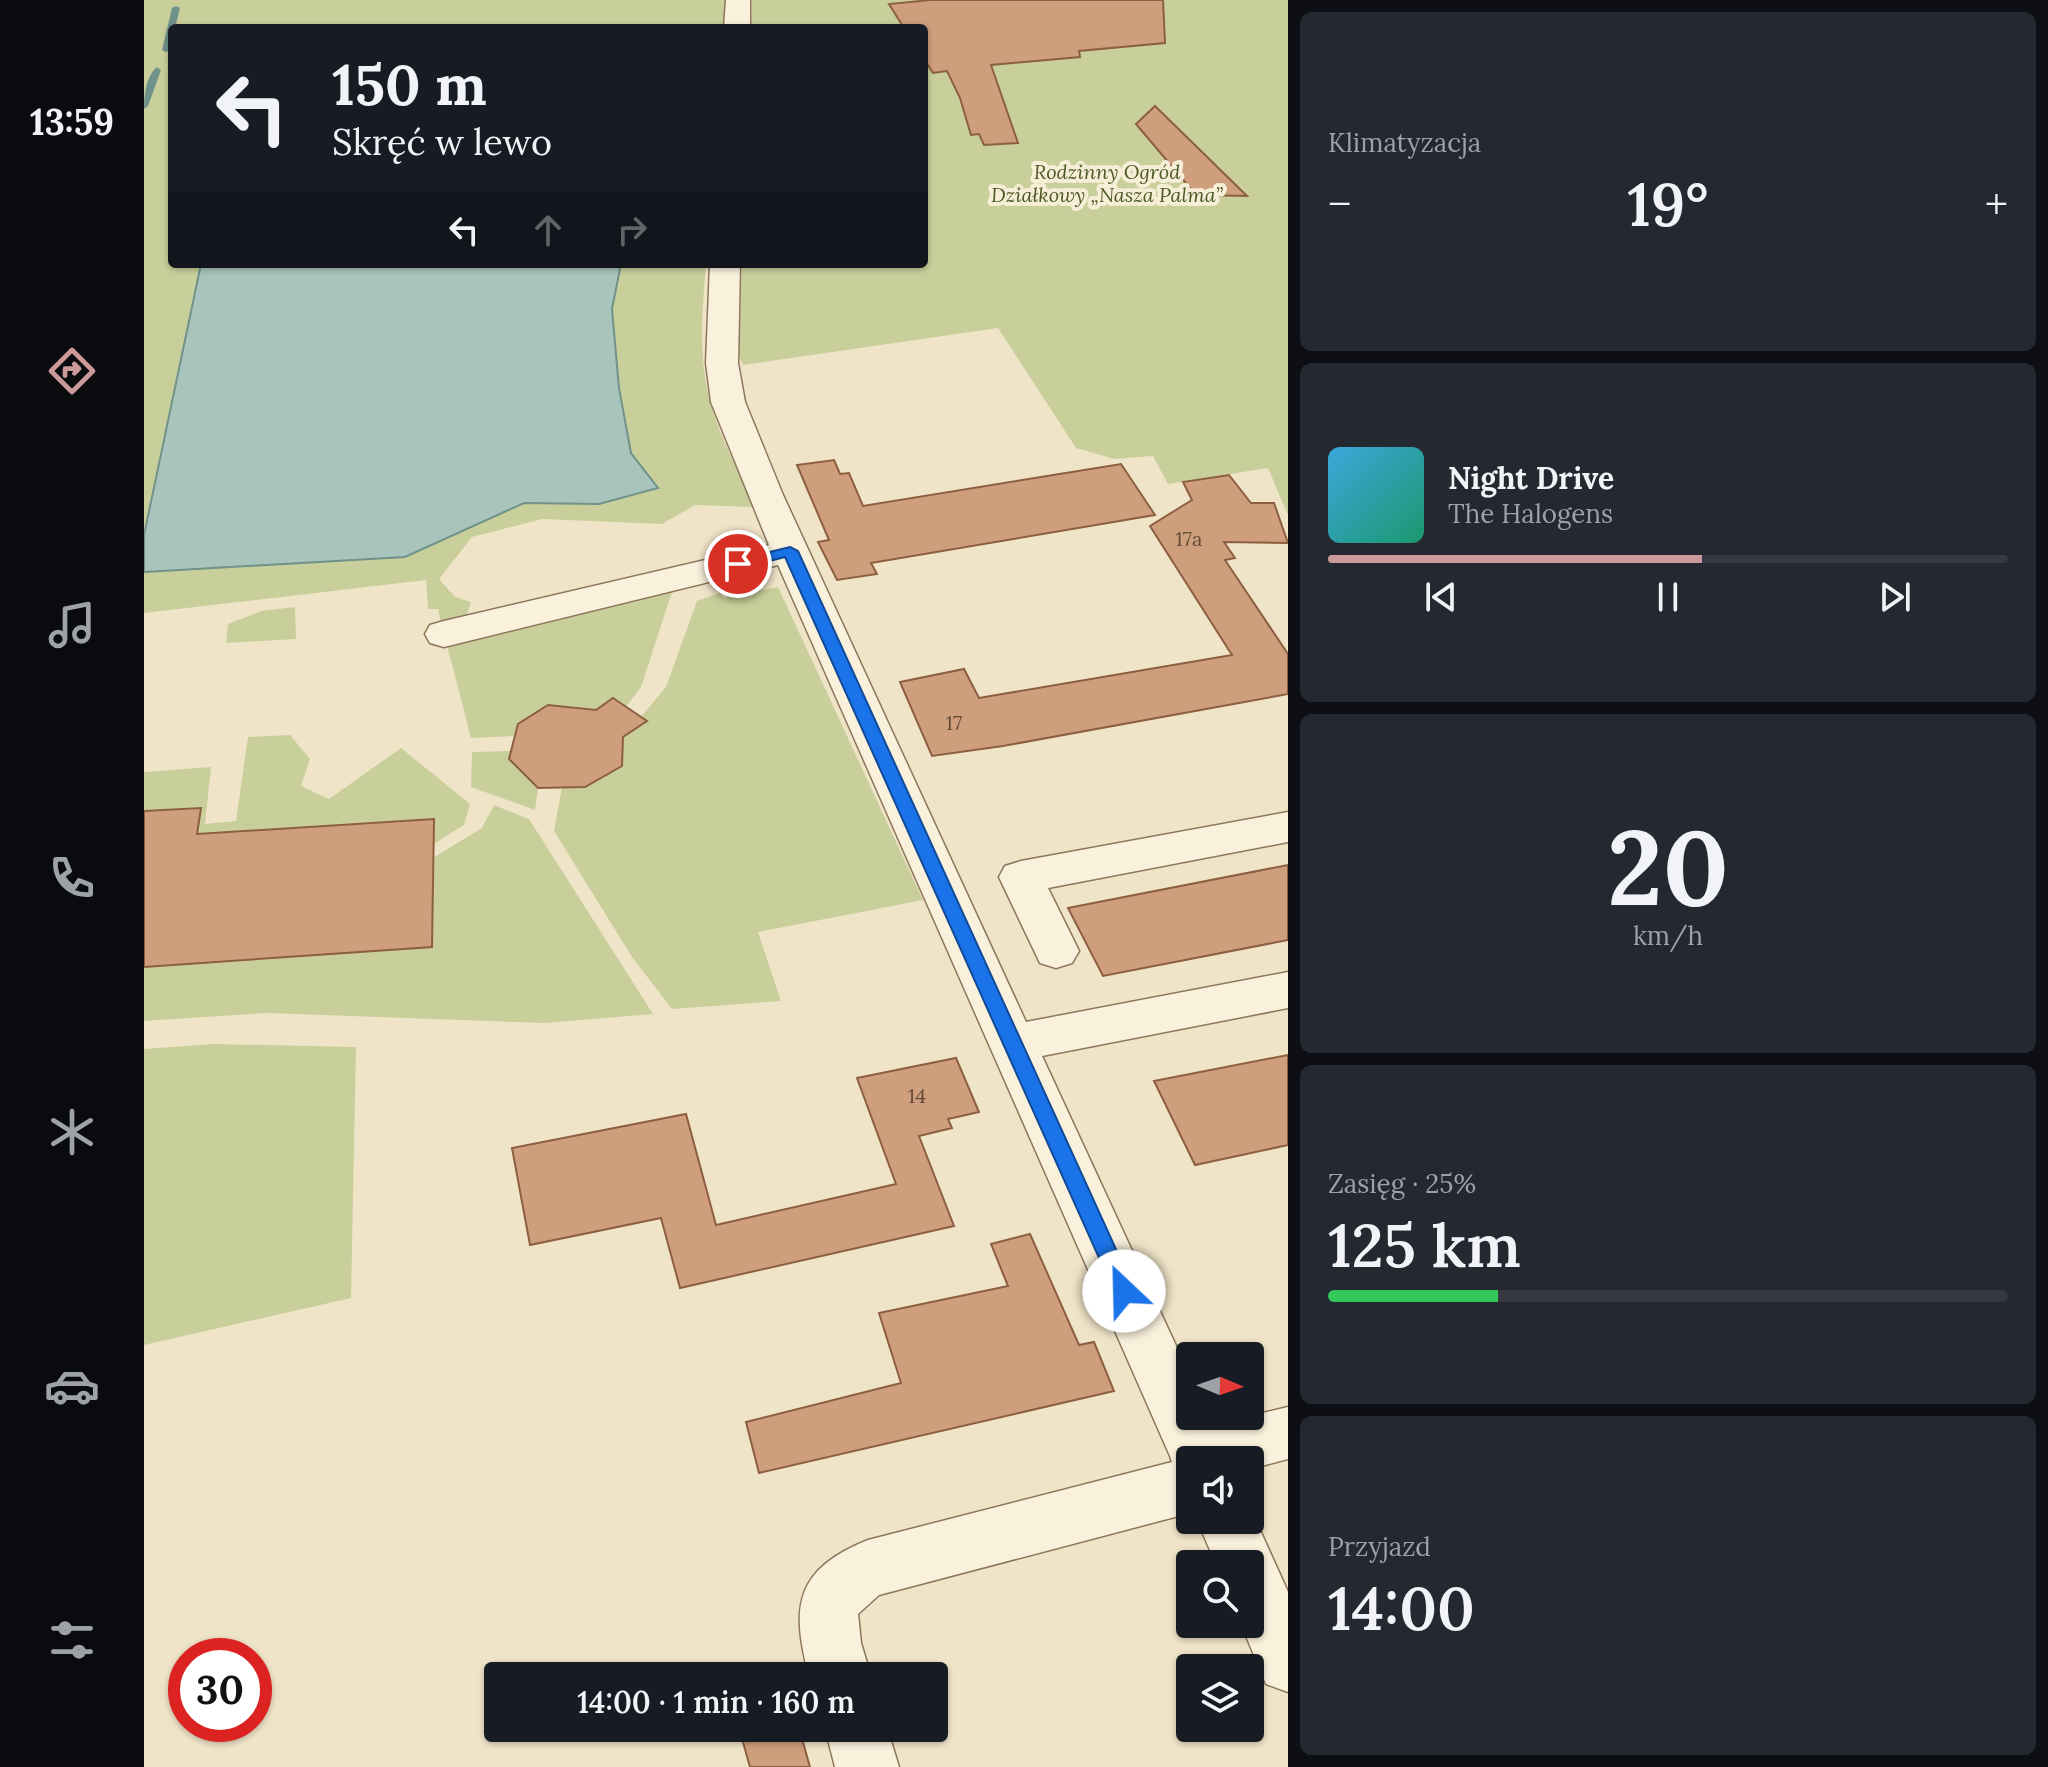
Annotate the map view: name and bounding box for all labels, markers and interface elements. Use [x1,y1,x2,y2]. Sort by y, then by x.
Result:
text: 150 m [332,49,487,120]
icon: left [200,56,304,160]
text: 13:59 [30,99,114,145]
text: Skręć w lewo [332,119,552,165]
text: Klimatyzacja [1328,126,1481,159]
park label: Rodzinny Ogród Działkowy „Nasza Palma” [991,159,1224,207]
text: 19° [1627,166,1709,242]
text: − [1328,176,1351,232]
text: + [1985,176,2008,232]
icon: left [442,208,486,252]
icon: ahead [526,208,570,252]
icon: right [610,208,654,252]
icon: directions [44,343,100,399]
text: Night Drive [1448,459,1614,497]
text: The Halogens [1448,497,1613,530]
house number: 17a [1176,526,1202,551]
pin [704,530,772,598]
icon: arrive [716,542,760,586]
icon: previous [1419,575,1463,619]
icon: pause [1646,575,1690,619]
icon: next [1873,575,1917,619]
icon: music [44,597,100,653]
house number: 17 [946,710,962,735]
text: 20 [1607,800,1729,933]
icon: phone [44,850,100,906]
text: km/h [1633,919,1703,952]
house number: 14 [908,1083,926,1108]
icon: climate [44,1104,100,1160]
text: Zasięg · 25% [1328,1167,1476,1200]
text: 125 km [1328,1207,1521,1283]
position arrow [1082,1249,1166,1333]
north arrow [1176,1342,1264,1430]
map controls [1176,1342,1264,1742]
icon: car [44,1358,100,1414]
button: sound [1176,1446,1264,1534]
text: Przyjazd [1328,1530,1431,1563]
button: search [1176,1550,1264,1638]
text: 14:00 [1328,1570,1475,1646]
icon: filters [44,1612,100,1668]
speed limit sign: 30 [168,1638,272,1742]
button: layers [1176,1654,1264,1742]
text: 14:00 · 1 min · 160 m [577,1683,855,1721]

